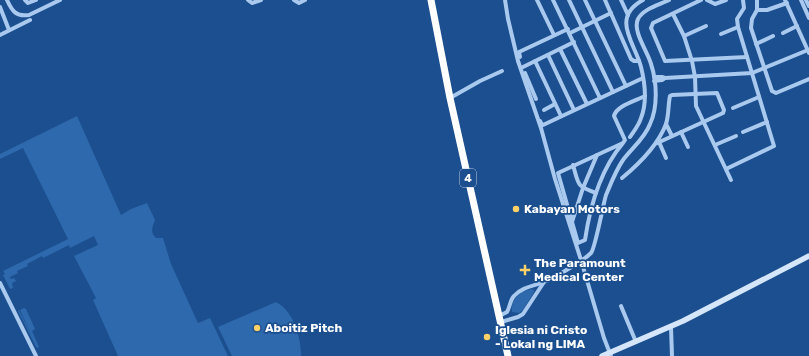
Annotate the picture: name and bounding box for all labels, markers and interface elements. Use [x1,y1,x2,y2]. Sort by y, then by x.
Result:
road number: 4 [460,169,476,187]
place label: Kabayan Motors [524,202,620,216]
marker: Kabayan Motors [511,204,521,214]
place label: The Paramount Medical Center [534,256,626,284]
marker: The Paramount Medical Center [519,264,531,276]
place label: Aboitiz Pitch [265,321,342,335]
marker: Aboitiz Pitch [252,323,262,333]
place label: Iglesia ni Cristo - Lokal ng LIMA [495,323,587,351]
marker: Iglesia ni Cristo - Lokal ng LIMA [482,332,492,342]

